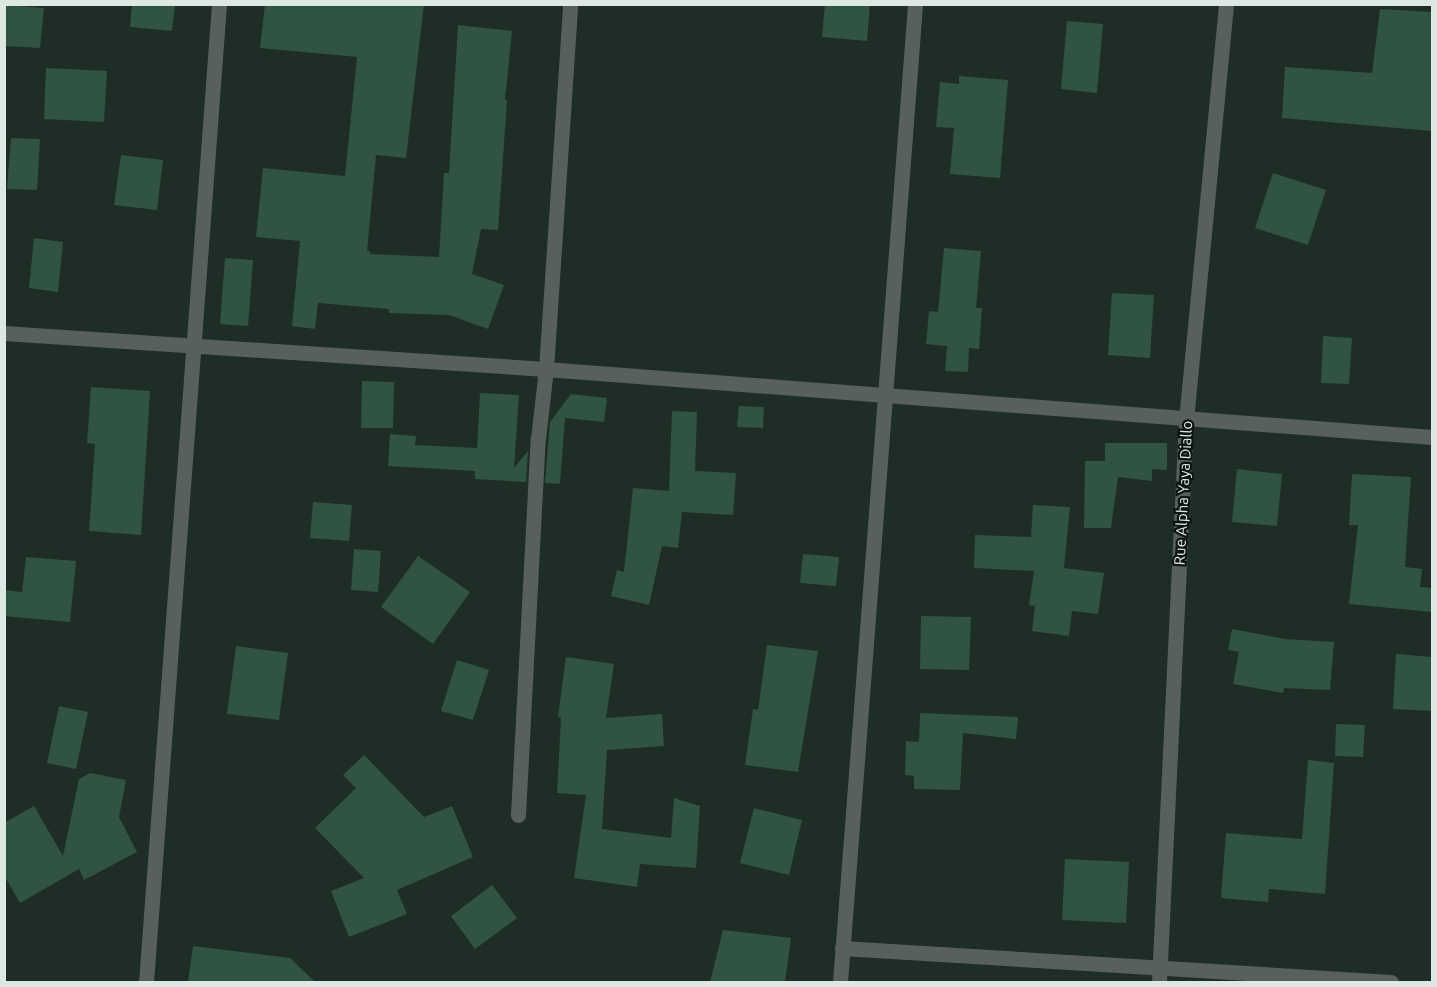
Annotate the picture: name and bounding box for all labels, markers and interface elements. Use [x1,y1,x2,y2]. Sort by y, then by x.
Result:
street label: Rue Alpha Yaya Diallo [1170,420,1196,566]

